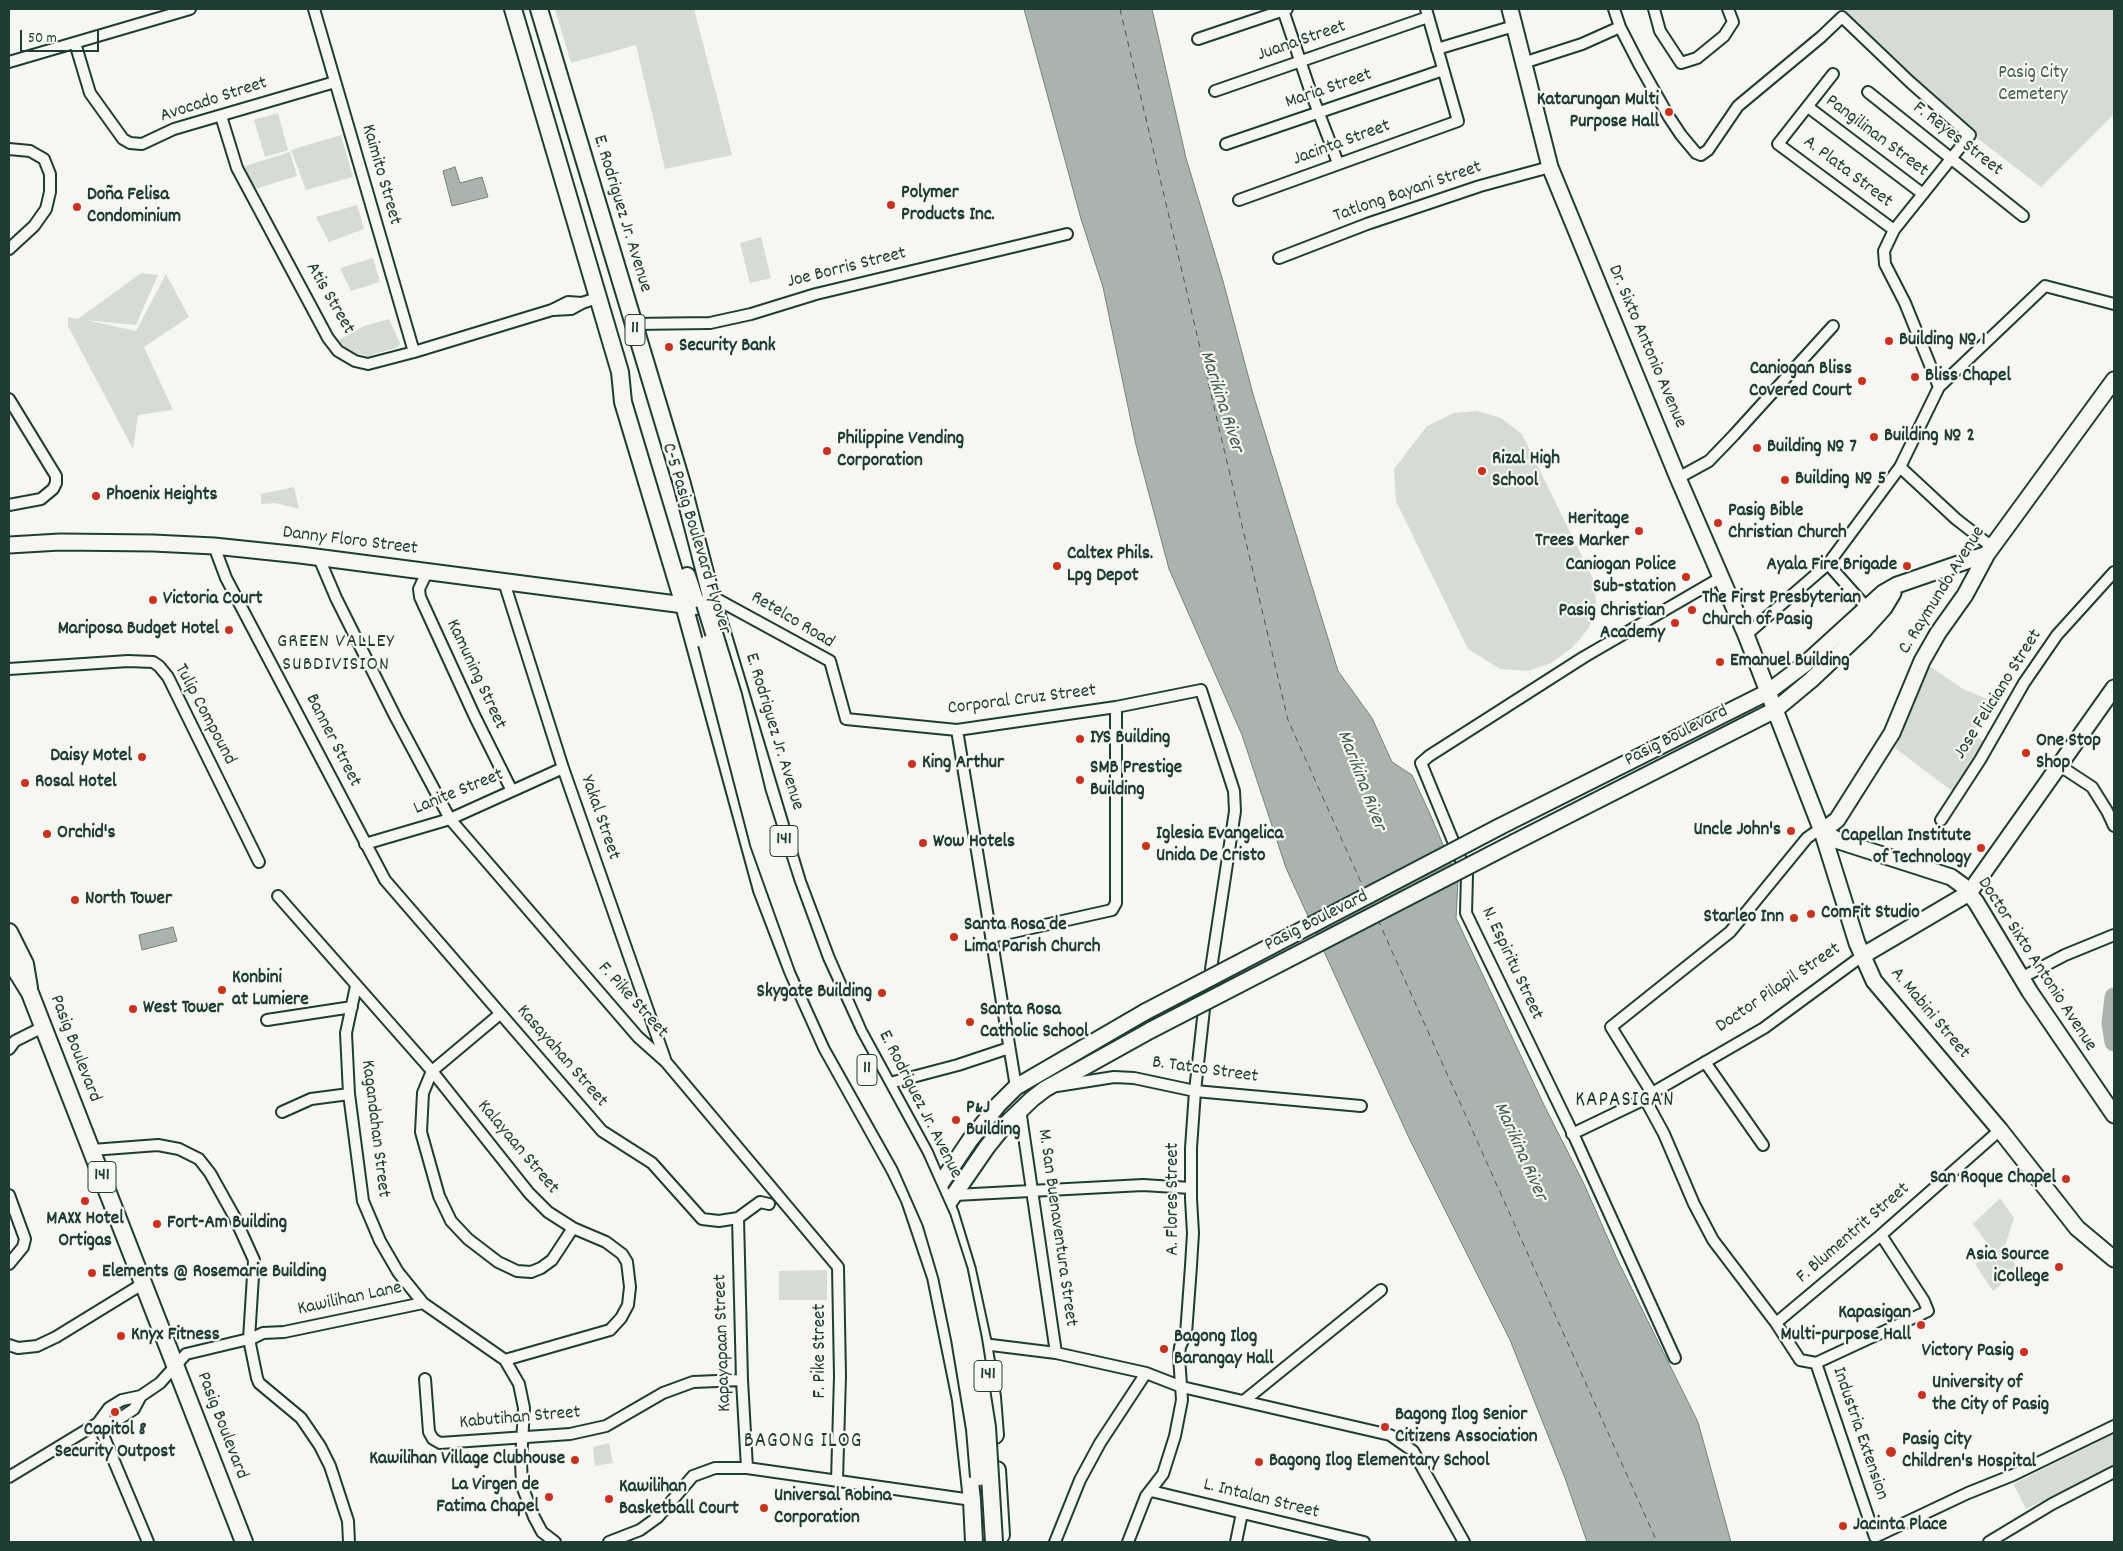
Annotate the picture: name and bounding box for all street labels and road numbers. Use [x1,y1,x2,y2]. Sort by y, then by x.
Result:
street label: Juana Street [1255,16,1349,68]
street label: Maria Street [1283,65,1375,115]
street label: Avocado Street [158,73,270,129]
street label: Pangilinan Street [1820,91,1932,183]
street label: F. Reyes Street [1907,98,2007,182]
street label: Jacinta Street [1290,116,1394,172]
street label: Kaimito Street [355,122,405,228]
street label: A. Plata Street [1798,132,1896,214]
street label: E. Rodriguez Jr. Avenue [586,133,656,295]
street label: Tatlong Bayani Street [1331,157,1485,229]
street label: Joe Borris Street [785,243,909,295]
street label: Atis Street [299,259,359,339]
street label: Dr. Sixto Antonio Avenue [1601,262,1691,432]
road number: 11 [625,314,645,346]
street label: C-5 Pasig Boulevard Flyover [655,441,735,637]
street label: Danny Floro Street [281,522,419,562]
street label: C. Raymundo Avenue [1895,523,1991,659]
street label: Retelco Road [746,587,838,655]
street label: Kamuning Street [440,616,510,734]
street label: Jose Feliciano Street [1950,626,2048,764]
street label: E. Rodriguez Jr. Avenue [738,651,808,813]
street label: Tulip Compound [168,661,240,769]
street label: Corporal Cruz Street [947,681,1097,721]
street label: Banner Street [299,691,365,791]
street label: Pasig Boulevard [1621,701,1733,773]
street label: Lanite Street [411,765,507,821]
street label: Yakal Street [574,773,624,863]
road number: 141 [770,826,798,856]
street label: Doctor Sixto Antonio Avenue [1971,874,2101,1056]
street label: Pasig Boulevard [1261,886,1373,958]
street label: N. Espiritu Street [1475,904,1547,1024]
street label: Doctor Pilapil Street [1712,939,1846,1039]
street label: F. Pike Street [592,958,672,1044]
street label: A. Mabini Street [1884,964,1974,1064]
street label: Pasig Boulevard [43,992,105,1106]
street label: Kasayahan Street [510,1001,612,1113]
street label: E. Rodriguez Jr. Avenue [872,1027,966,1183]
street label: B. Tatco Street [1151,1052,1259,1090]
road number: 11 [857,1054,877,1086]
street label: Kagandahan Street [354,1059,394,1199]
street label: Kalayaan Street [471,1096,563,1200]
street label: M. San Buenaventura Street [1031,1128,1081,1328]
street label: A. Flores Street [1163,1142,1185,1256]
road number: 141 [88,1162,116,1192]
street label: F. Blumentrit Street [1793,1179,1915,1289]
street label: Kapayapaan Street [710,1274,738,1412]
street label: Kawilihan Lane [296,1278,404,1322]
street label: F. Pike Street [810,1304,832,1398]
road number: 141 [974,1360,1002,1392]
street label: Industria Extension [1826,1365,1892,1503]
street label: Pasig Boulevard [190,1369,252,1483]
street label: Kabutihan Street [458,1402,582,1436]
street label: L. Intalan Street [1201,1475,1321,1525]

